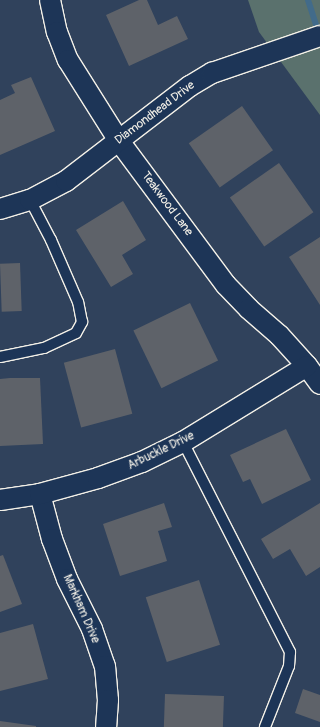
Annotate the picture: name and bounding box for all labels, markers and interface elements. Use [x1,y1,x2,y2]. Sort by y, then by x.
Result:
street label: Diamondhead Drive [112,78,198,148]
street label: Teakwood Lane [138,169,196,239]
street label: Arbuckle Drive [125,429,197,473]
street label: Markham Drive [59,572,103,646]

